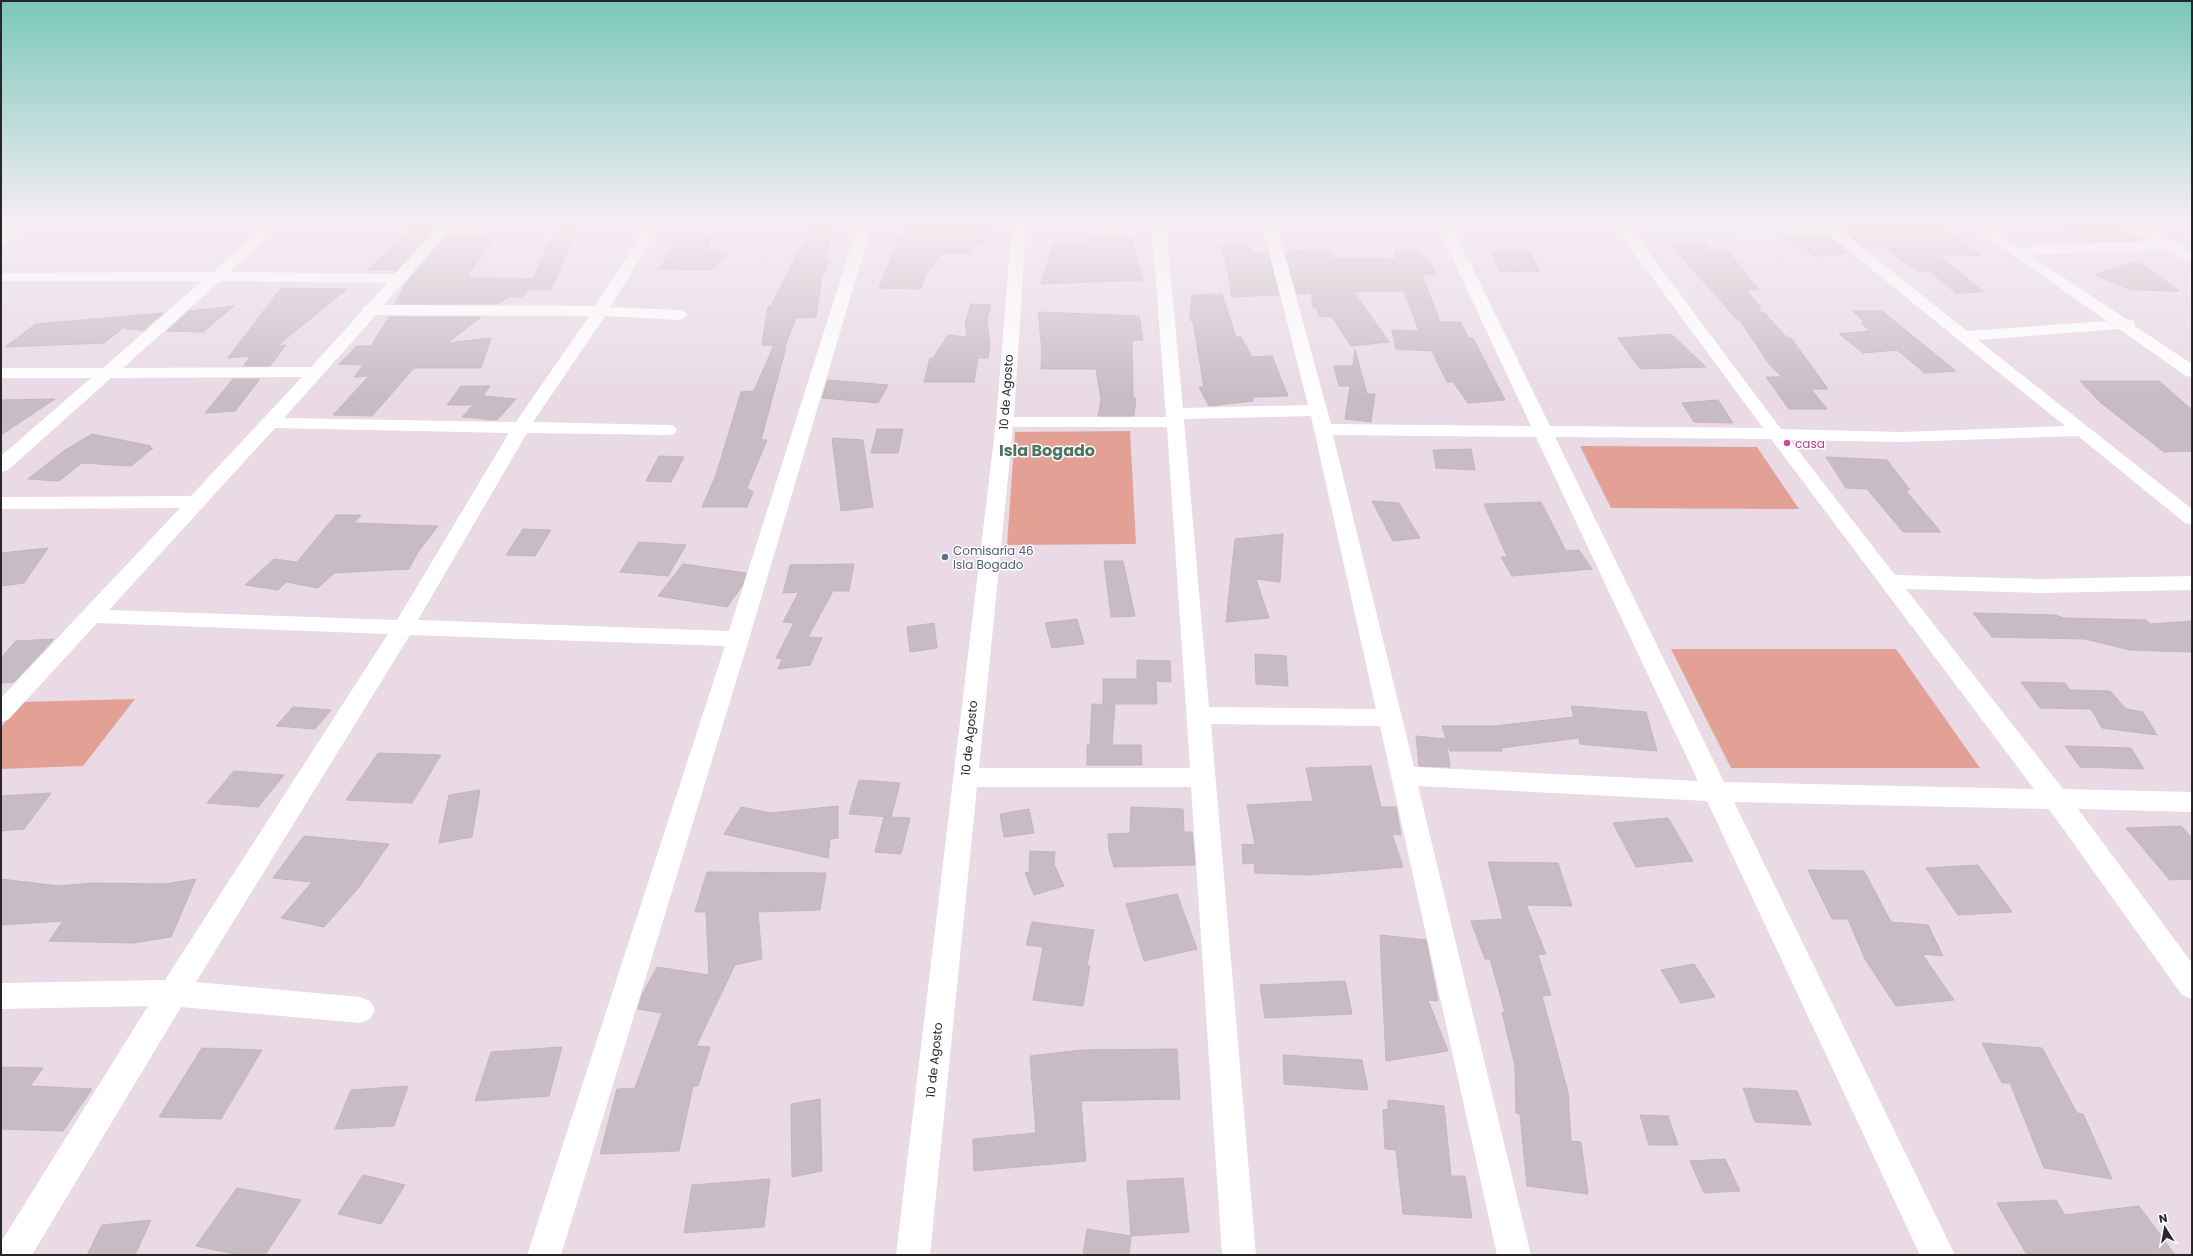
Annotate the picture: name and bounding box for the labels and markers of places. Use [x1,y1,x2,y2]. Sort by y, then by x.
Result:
place label: casa [1795,435,1825,452]
marker: casa [1782,438,1792,448]
place label: Comisaría 46 Isla Bogado [953,542,1034,573]
marker: Comisaría 46 Isla Bogado [940,552,950,562]

